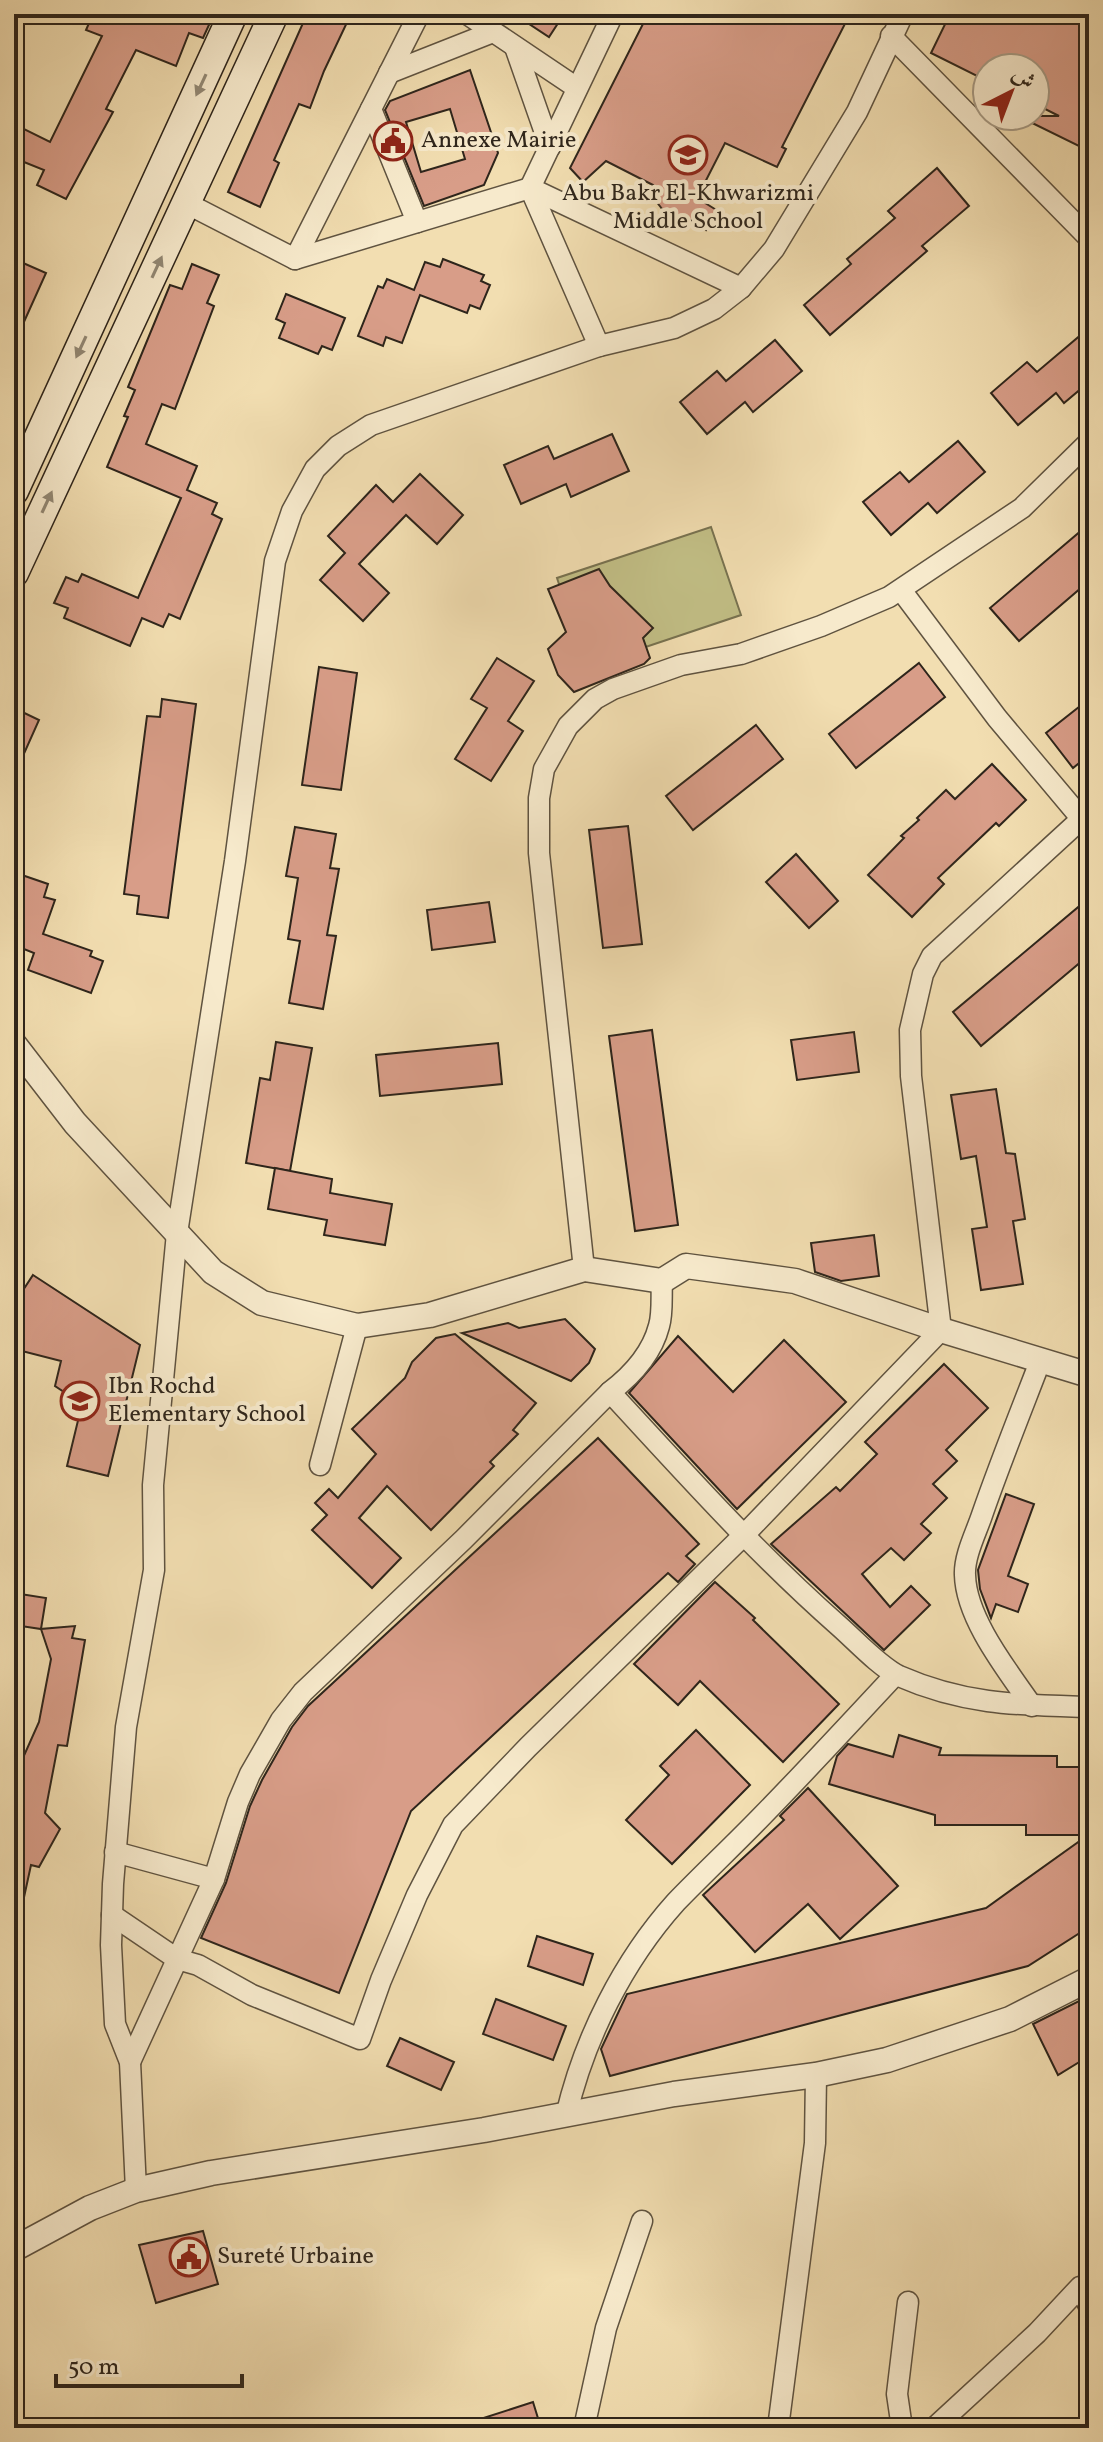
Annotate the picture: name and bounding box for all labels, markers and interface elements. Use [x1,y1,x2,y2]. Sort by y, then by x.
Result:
north arrow [971,52,1051,132]
text: ش [1004,60,1041,98]
one-way arrow [194,73,208,97]
public building icon: Annexe Mairie [372,120,414,162]
place label: Annexe Mairie [421,124,576,158]
school or university icon: Abu Bakr El-Khwarizmi Middle School [667,134,709,176]
place label: Abu Bakr El-Khwarizmi Middle School [562,177,814,239]
one-way arrow [150,255,164,278]
one-way arrow [74,335,87,358]
one-way arrow [40,491,54,514]
place label: Ibn Rochd Elementary School [108,1370,306,1432]
school or university icon: Ibn Rochd Elementary School [59,1380,101,1422]
public building icon: Sureté Urbaine [168,2236,210,2278]
place label: Sureté Urbaine [217,2240,374,2274]
scale bar [56,2338,242,2388]
text: 50 m [68,2351,120,2385]

